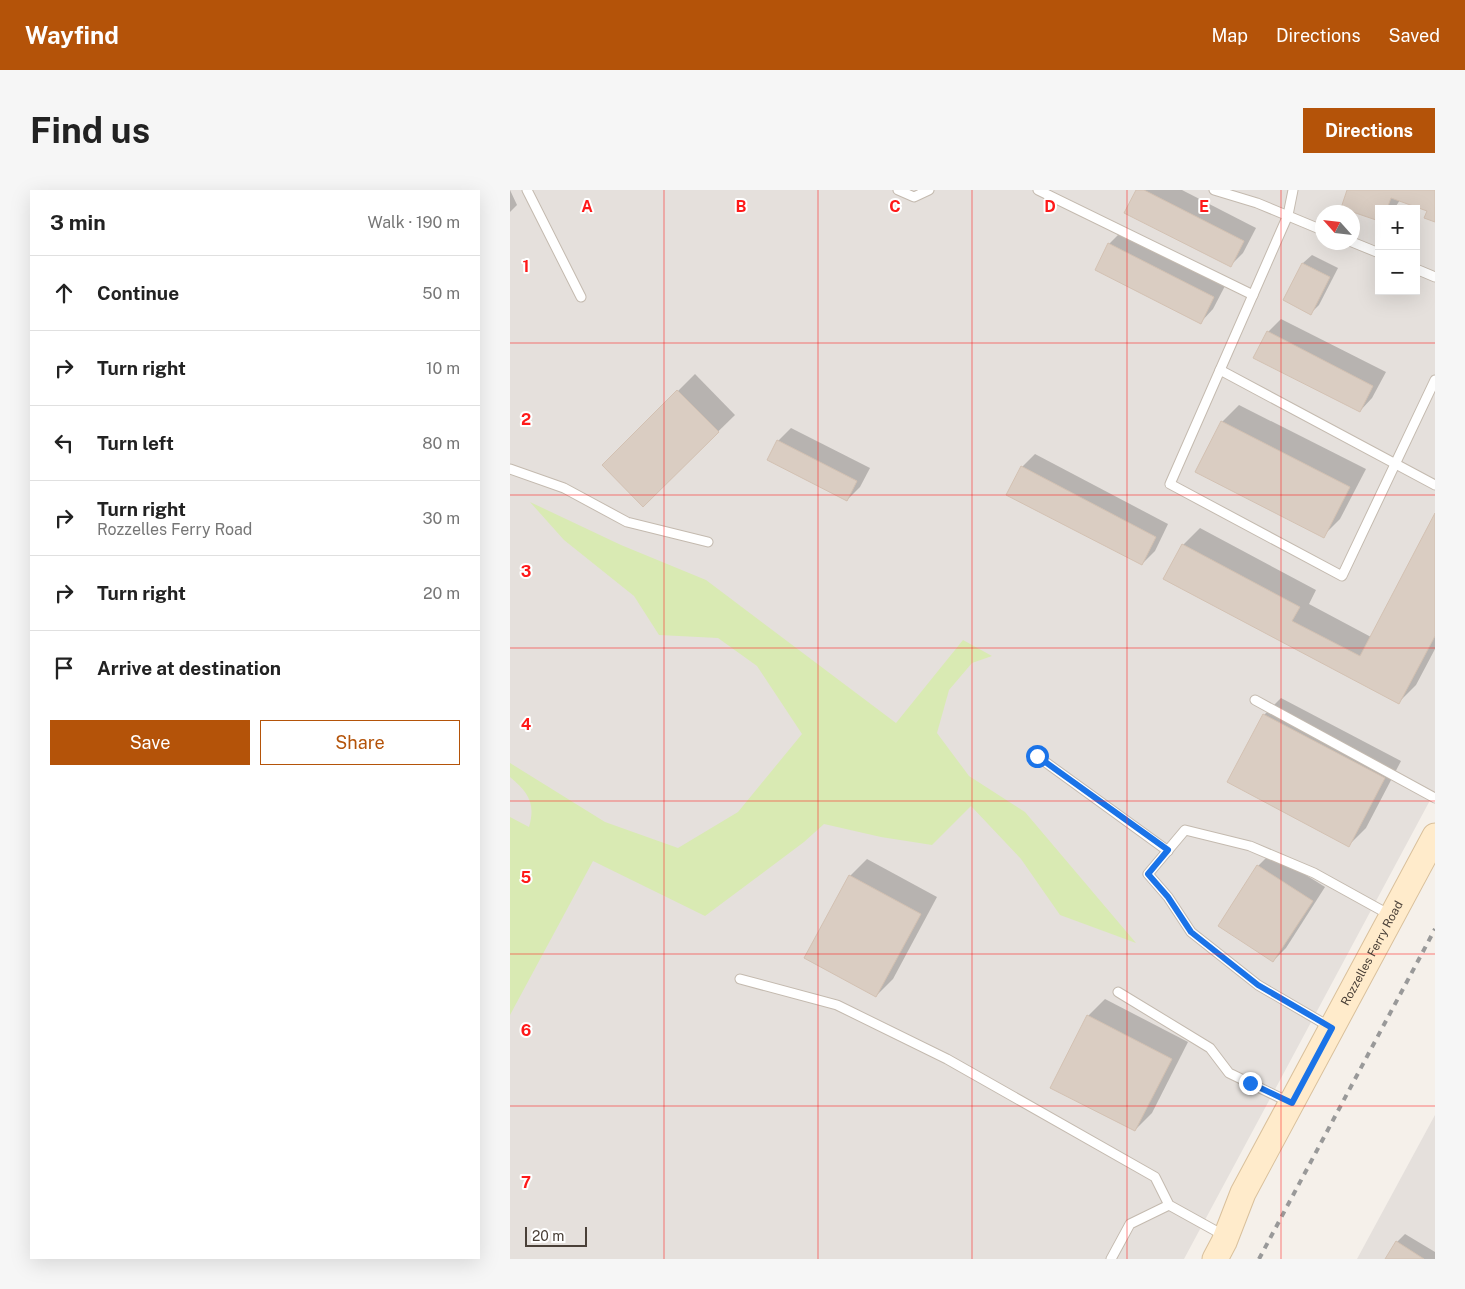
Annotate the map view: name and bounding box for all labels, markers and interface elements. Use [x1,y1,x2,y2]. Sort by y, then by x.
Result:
text: Wayfind [25,21,119,49]
text: Map [1211,25,1248,46]
text: Directions [1276,25,1361,46]
text: Saved [1389,25,1440,46]
button: Directions [1303,108,1435,153]
text: Find us [30,110,150,151]
text: A [581,197,593,216]
text: B [736,197,747,216]
text: C [889,197,901,216]
text: D [1044,197,1056,216]
text: E [1199,197,1209,216]
north arrow [1315,205,1360,250]
map controls [1375,205,1420,295]
button: + [1375,205,1420,250]
text: 3 min [50,210,106,235]
text: Walk · 190 m [368,213,460,232]
button: − [1375,250,1420,295]
text: 1 [523,257,529,276]
icon: ahead [50,279,78,307]
text: Continue [97,282,179,304]
text: 50 m [422,284,460,303]
icon: right [50,354,78,382]
text: Turn right [97,357,186,379]
text: 10 m [426,359,460,378]
text: 2 [521,410,531,429]
icon: left [50,429,78,457]
text: Turn left [97,432,174,454]
text: 80 m [422,434,460,453]
text: Turn right [97,498,186,520]
icon: right [50,504,78,532]
text: 30 m [423,509,460,528]
text: Rozzelles Ferry Road [97,520,252,539]
text: 3 [521,562,531,581]
icon: right [50,579,78,607]
text: Turn right [97,582,186,604]
text: 20 m [423,584,460,603]
icon: arrive [50,654,78,682]
text: Arrive at destination [97,657,281,679]
text: 4 [521,715,532,734]
button: Save [50,720,250,765]
button: Share [260,720,460,765]
route start [1026,745,1049,768]
text: 5 [521,868,532,887]
street label: Rozzelles Ferry Road [1338,899,1406,1008]
text: 6 [521,1021,531,1040]
route end [1239,1072,1262,1095]
text: 7 [521,1173,531,1192]
scale bar [525,1224,588,1247]
text: 20 m [532,1228,564,1244]

